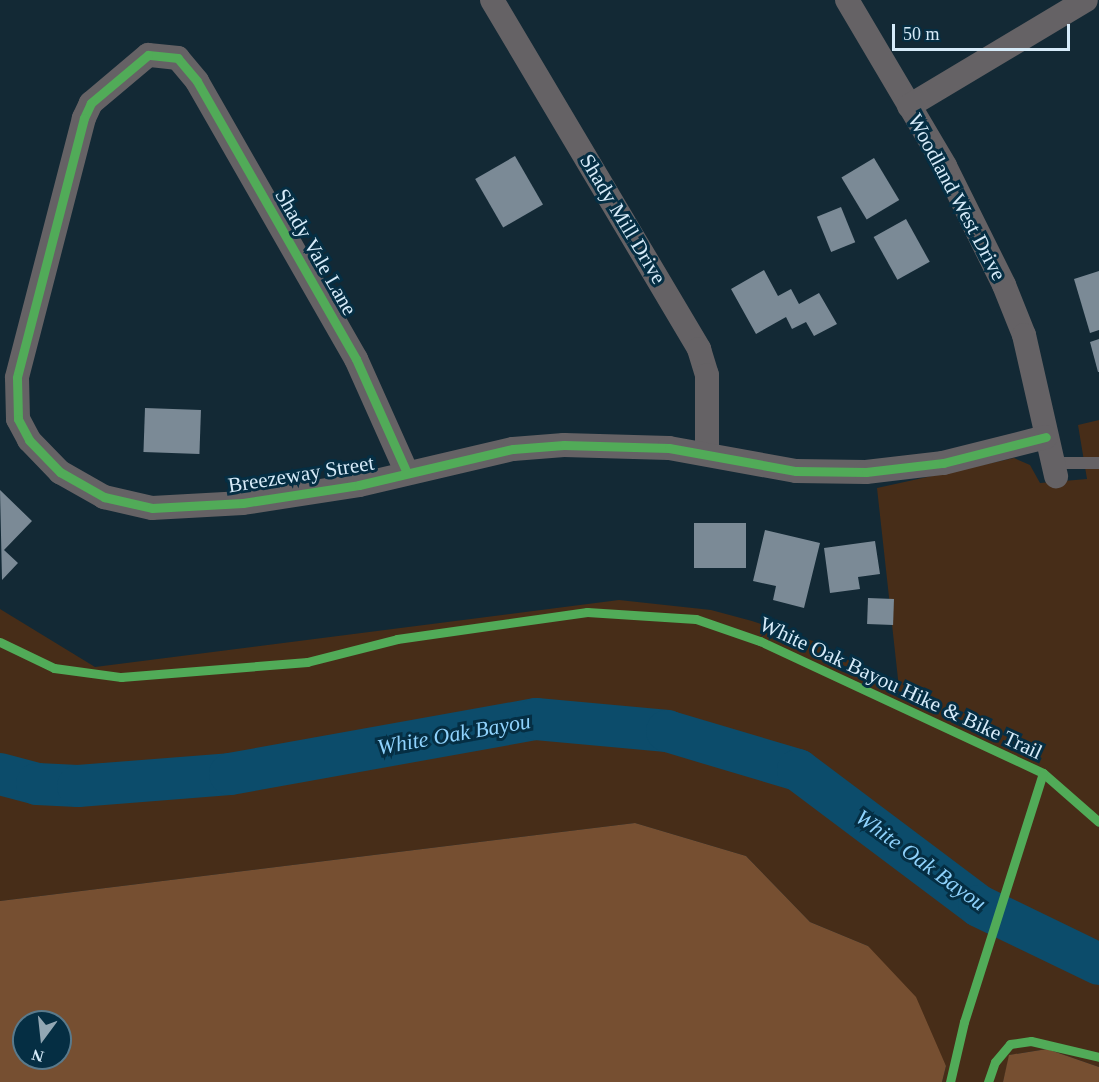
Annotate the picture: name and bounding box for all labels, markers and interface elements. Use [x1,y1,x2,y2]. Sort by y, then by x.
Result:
scale bar [895,12,1074,50]
text: 50 m [903,24,940,44]
street label: Woodland West Drive [902,109,1012,285]
street label: Shady Mill Drive [574,150,672,288]
street label: Shady Vale Lane [270,184,362,320]
street label: Breezeway Street [226,450,376,498]
street label: White Oak Bayou Hike & Bike Trail [755,611,1047,765]
water label: White Oak Bayou [375,708,533,760]
water label: White Oak Bayou [850,804,992,916]
north arrow [12,1010,72,1070]
text: N [30,1046,46,1066]

